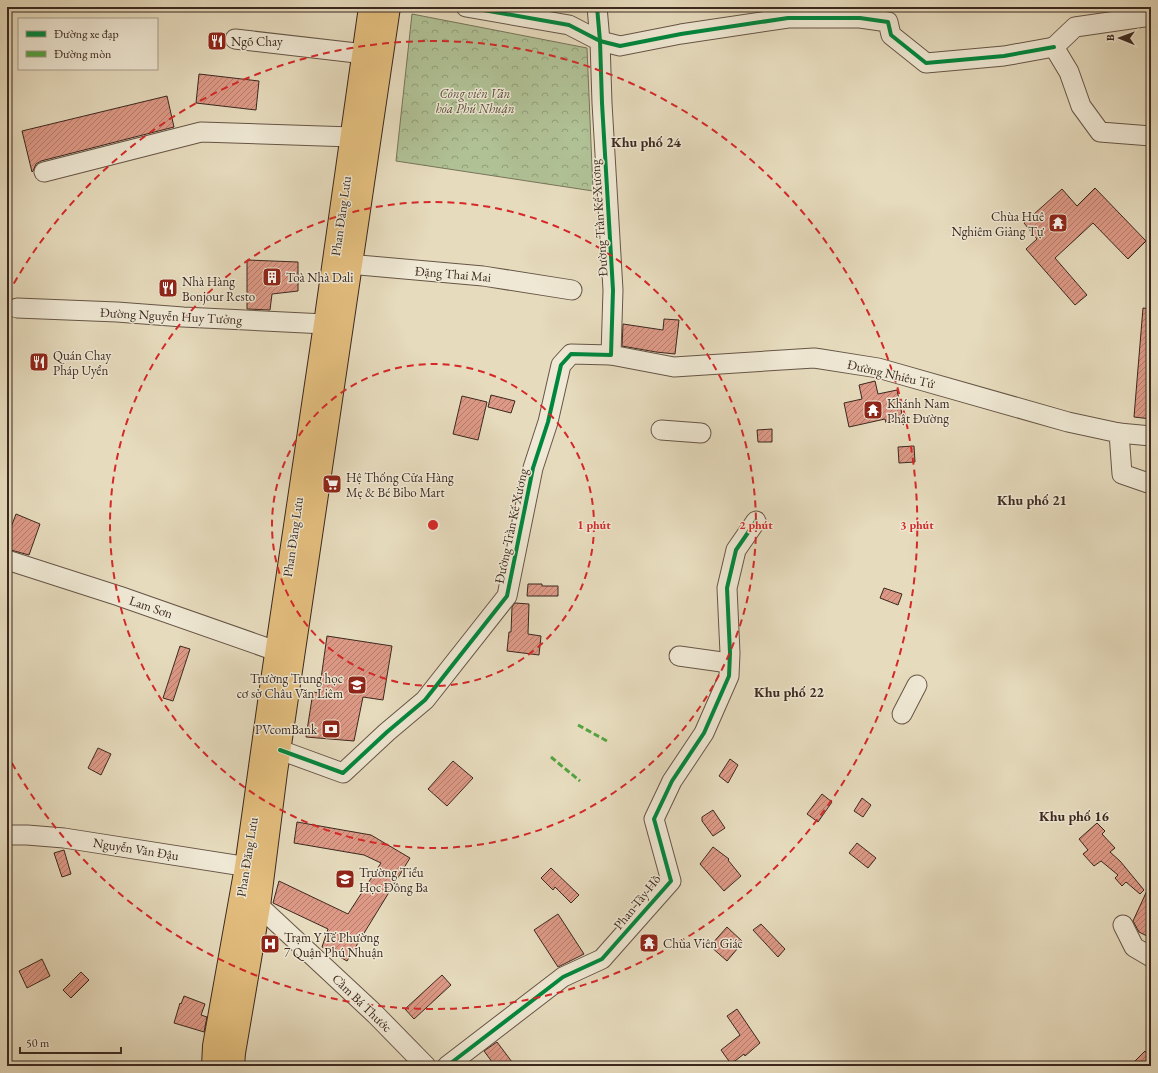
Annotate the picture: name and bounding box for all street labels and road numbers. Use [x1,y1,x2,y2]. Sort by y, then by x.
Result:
street label: Đường Trần Kế Xương [586,159,612,277]
street label: Phan Đăng Lưu [327,175,355,257]
street label: Đặng Thai Mai [414,262,492,286]
street label: Đường Nguyễn Huy Tưởng [100,304,243,328]
street label: Đường Nhiêu Tứ [845,356,937,393]
street label: Đường Trần Kế Xương [490,467,532,585]
street label: Phan Đăng Lưu [279,496,307,578]
street label: Lam Sơn [127,592,175,622]
street label: Phan Đăng Lưu [232,816,262,898]
street label: Nguyễn Văn Đậu [92,834,180,864]
street label: Phan Tây Hồ [610,871,664,933]
street label: Cầm Bá Thước [328,970,396,1036]

